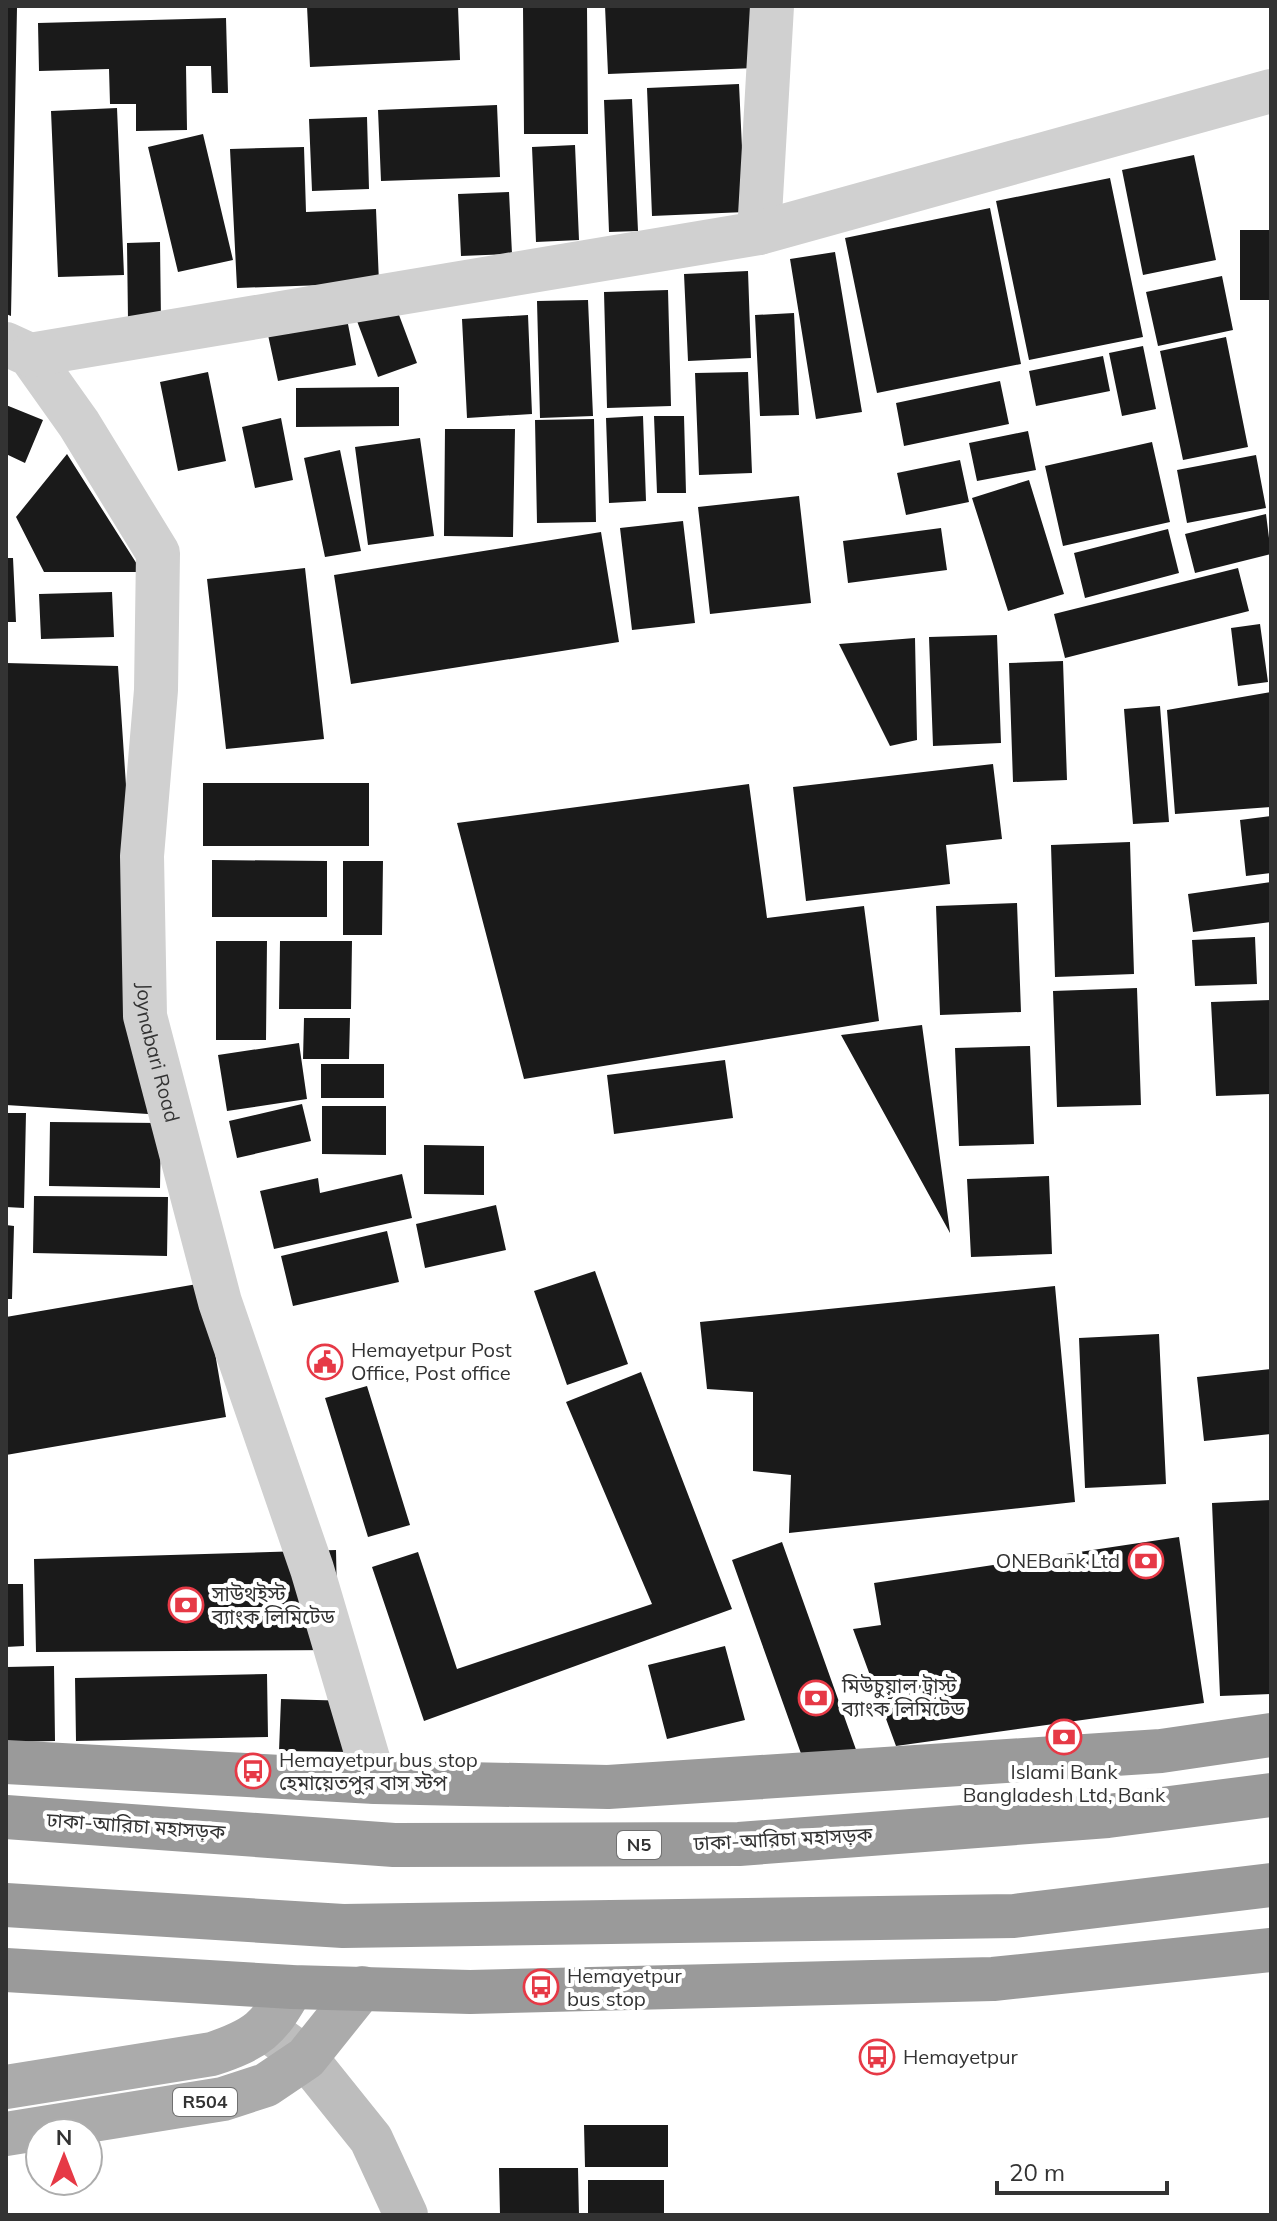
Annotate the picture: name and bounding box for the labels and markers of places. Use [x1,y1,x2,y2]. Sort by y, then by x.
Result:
place label: Hemayetpur Post Office, Post office [351,1337,512,1385]
public building icon: Hemayetpur Post Office, Post office [306,1343,344,1381]
bank icon: ONEBank Ltd [1127,1542,1165,1580]
place label: ONEBank Ltd [996,1548,1120,1573]
place label: সাউথইস্ট ব্যাংক লিমিটেড [211,1581,335,1629]
bank icon: সাউথইস্ট ব্যাংক লিমিটেড [167,1586,205,1624]
place label: মিউচুয়াল ট্রাস্ট ব্যাংক লিমিটেড [841,1673,965,1721]
bank icon: মিউচুয়াল ট্রাস্ট ব্যাংক লিমিটেড [797,1679,835,1717]
bank icon: Islami Bank Bangladesh Ltd, Bank [1045,1718,1083,1756]
place label: Hemayetpur bus stop হেমায়েতপুর বাস স্টপ [279,1747,478,1795]
bus stop icon: Hemayetpur bus stop হেমায়েতপুর বাস স্টপ [234,1752,272,1790]
place label: Islami Bank Bangladesh Ltd, Bank [963,1759,1166,1807]
place label: Hemayetpur bus stop [567,1963,683,2011]
bus stop icon: Hemayetpur bus stop [522,1968,560,2006]
bus stop icon: Hemayetpur [858,2038,896,2076]
place label: Hemayetpur [903,2044,1019,2069]

